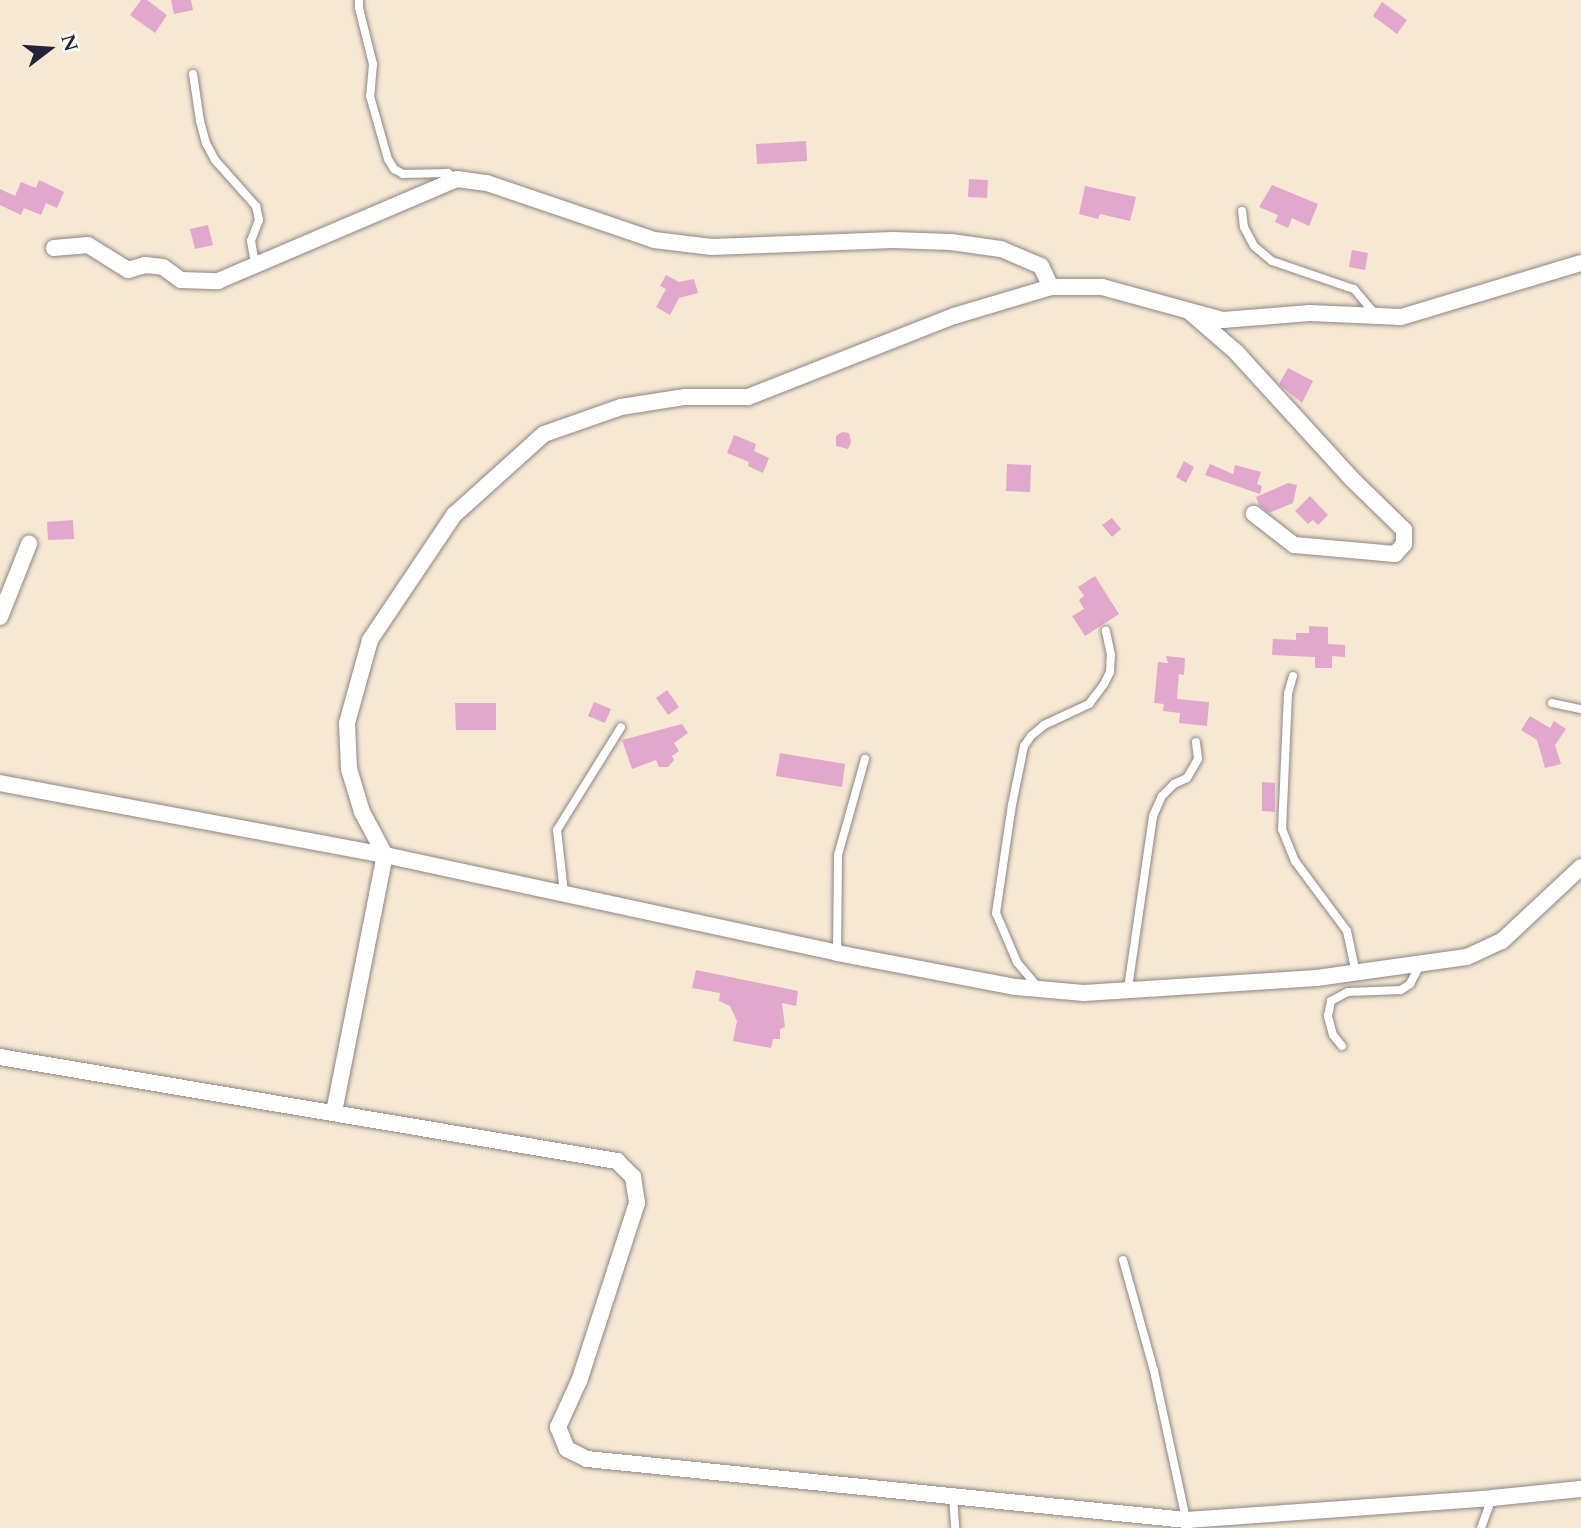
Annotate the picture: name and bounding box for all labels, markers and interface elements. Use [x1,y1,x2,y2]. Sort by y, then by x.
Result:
north arrow [14,14,84,84]
text: N [54,31,84,55]

